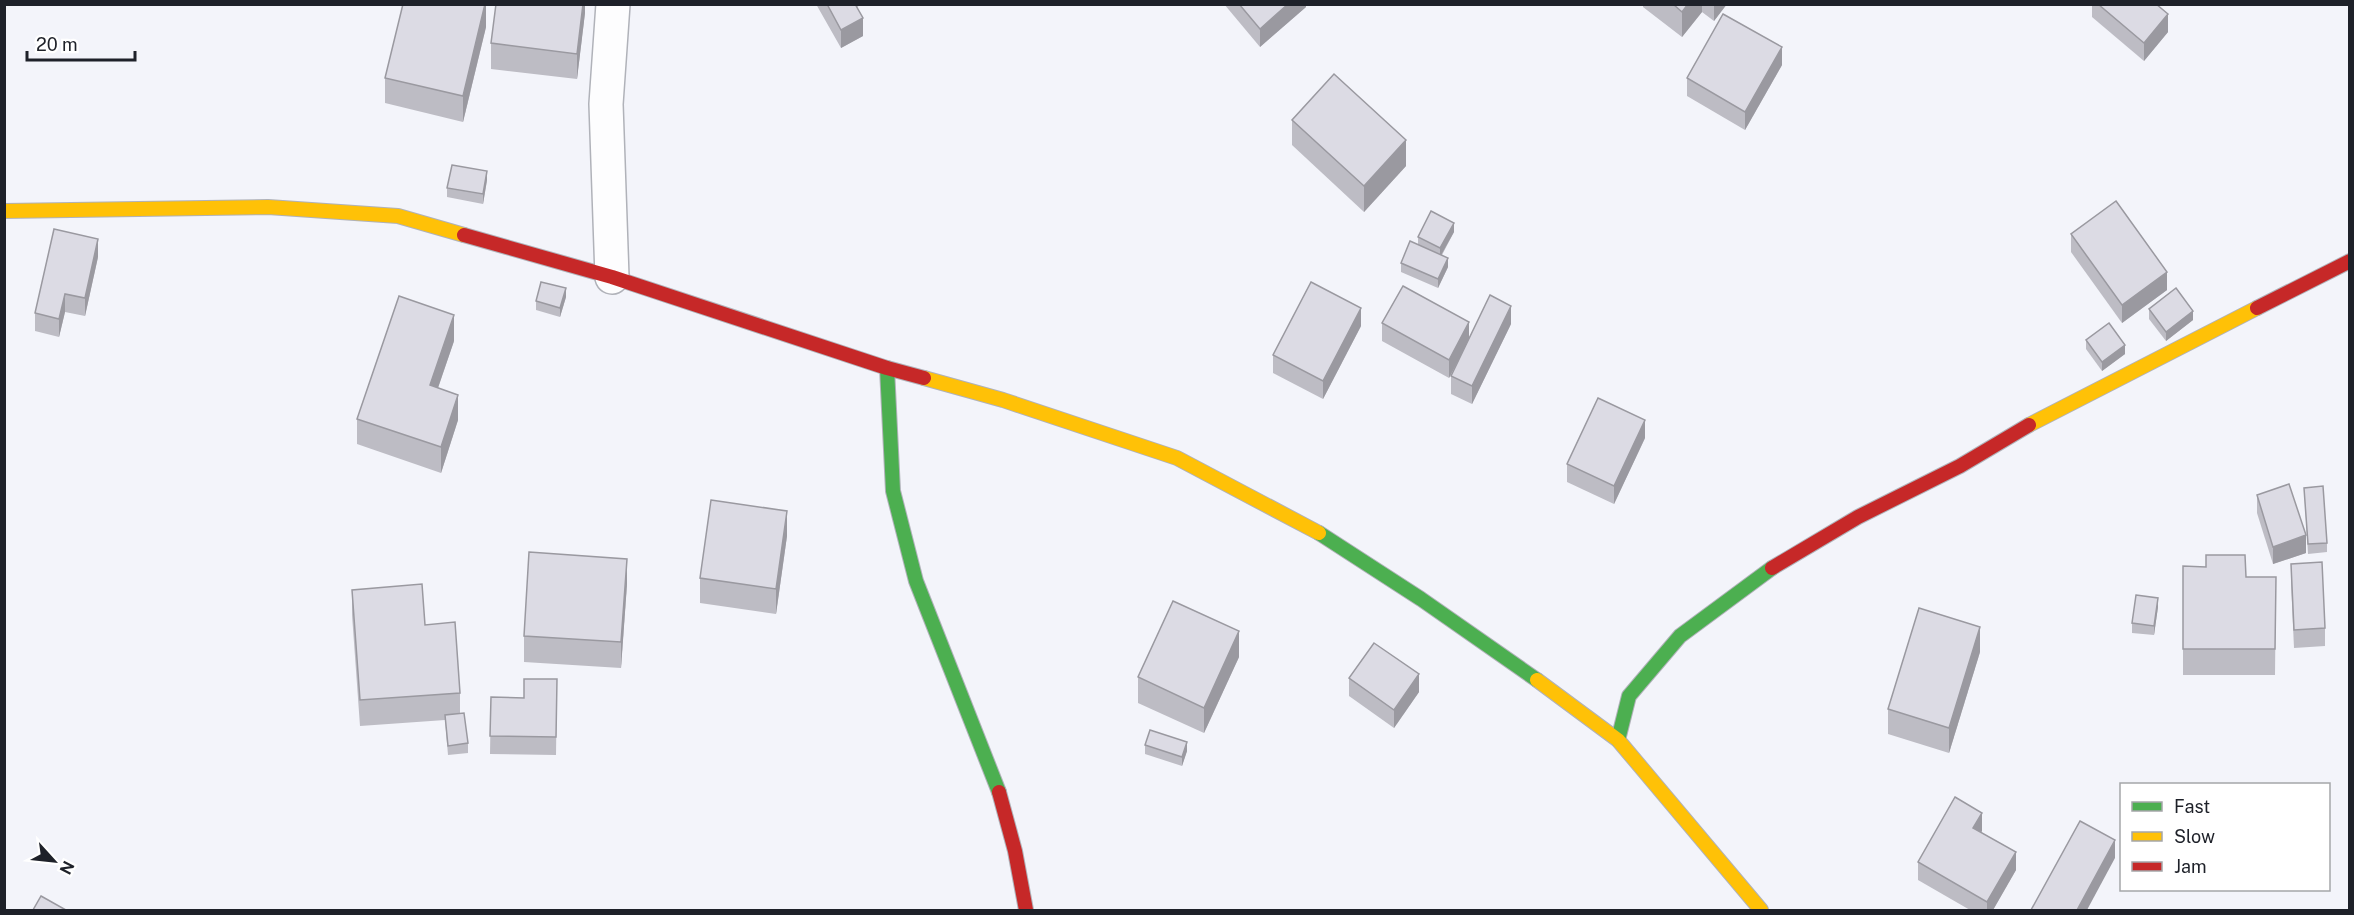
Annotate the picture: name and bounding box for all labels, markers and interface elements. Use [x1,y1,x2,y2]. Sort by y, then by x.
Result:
scale bar [27,24,135,62]
text: 20 m [36,34,78,55]
legend [2120,783,2330,891]
text: Fast [2174,796,2210,817]
text: Slow [2174,826,2215,847]
north arrow [24,831,84,891]
text: Jam [2174,856,2207,877]
text: N [56,858,78,877]

